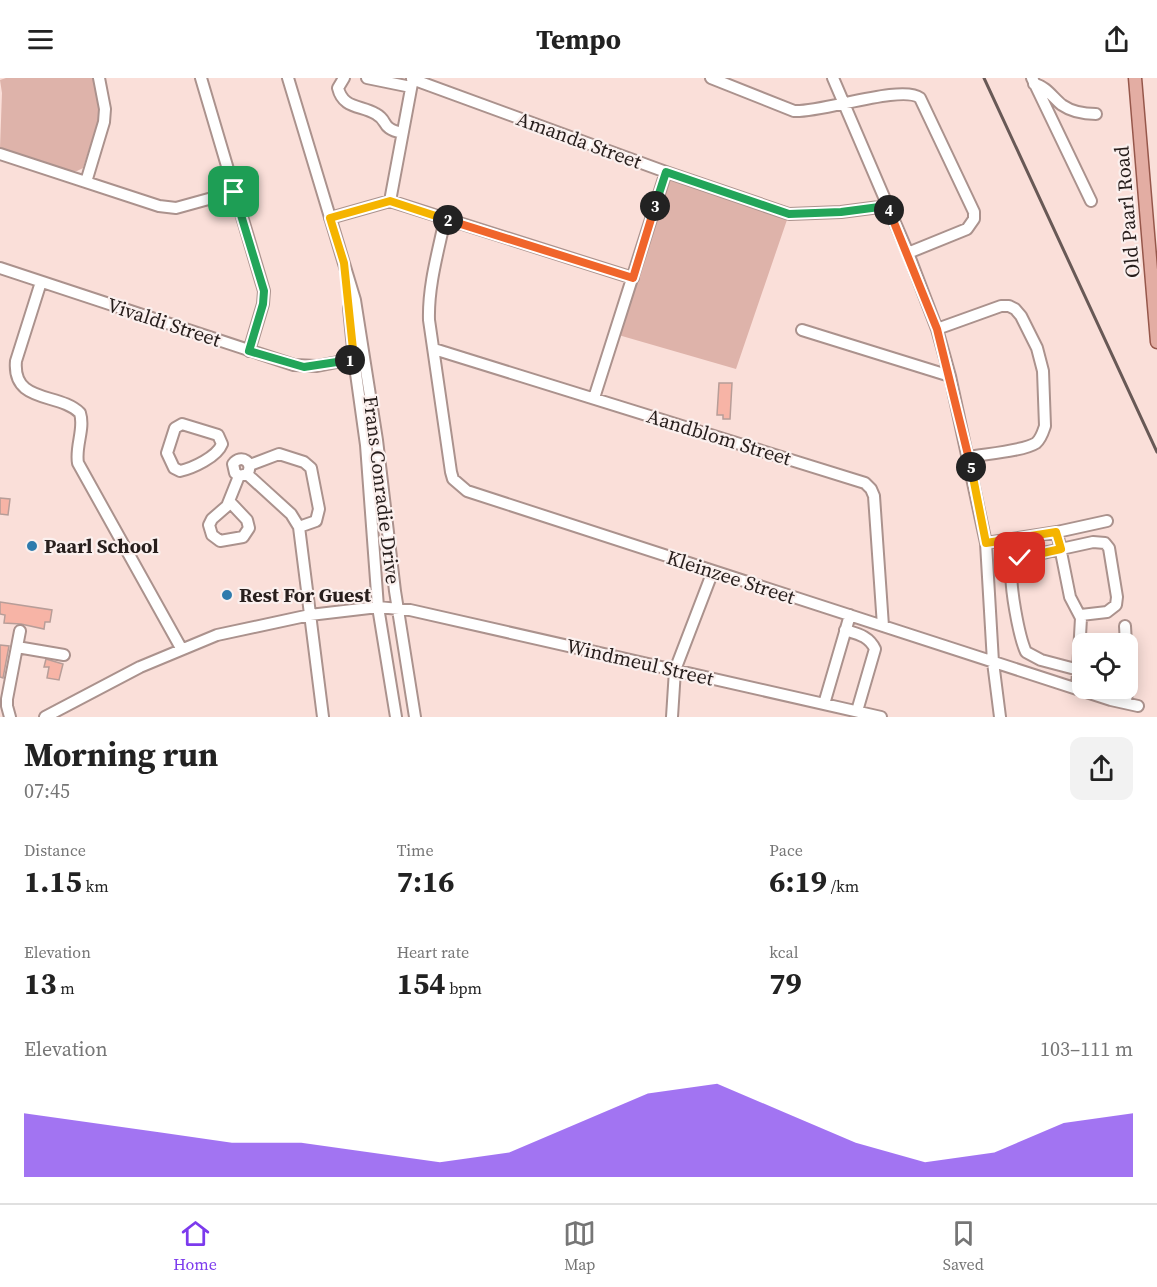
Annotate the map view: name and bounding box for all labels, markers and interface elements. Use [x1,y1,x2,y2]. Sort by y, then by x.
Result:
text: Tempo [536,21,621,58]
icon: menu [24,23,57,56]
icon: share [1100,23,1133,56]
street label: Amanda Street [513,104,646,176]
street label: Old Paarl Road [1107,144,1147,279]
pin [208,166,259,217]
icon: arrive [217,175,250,208]
pin: 3 [640,191,670,221]
text: 3 [651,195,659,217]
pin: 4 [874,195,904,225]
text: 4 [885,199,893,221]
pin: 2 [433,205,463,235]
text: 2 [444,209,452,231]
street label: Vivaldi Street [104,290,225,354]
pin: 1 [335,345,365,375]
text: 1 [346,349,354,371]
street label: Frans Conradie Drive [357,394,407,586]
street label: Aandblom Street [643,402,795,472]
pin: 5 [956,452,986,482]
text: 5 [967,456,975,478]
place label: Paarl School [44,532,159,560]
pin [994,532,1045,583]
marker: Paarl School [25,539,39,553]
icon: check [1003,541,1036,574]
street label: Kleinzee Street [663,543,799,611]
place label: Rest For Guest [239,581,372,609]
marker: Rest For Guest [220,588,234,602]
street label: Windmeul Street [564,631,717,693]
map controls [1072,633,1138,699]
button: locate [1072,633,1138,699]
text: Morning run [24,732,218,777]
button: share [1070,737,1133,800]
text: 07:45 [24,777,70,805]
text: Distance [24,839,86,861]
text: Time [397,839,434,861]
text: Pace [769,839,803,861]
text: 1.15 [24,861,82,902]
text: 7:16 [397,861,454,902]
text: 6:19 [769,861,827,902]
text: km [82,875,109,897]
text: /km [827,875,859,897]
text: Elevation [24,941,91,963]
text: Heart rate [397,941,469,963]
text: kcal [769,941,798,963]
text: 13 [24,963,57,1004]
text: 154 [397,963,445,1004]
text: 79 [769,963,802,1004]
text: m [57,977,75,999]
text: bpm [445,977,482,999]
text: Elevation [24,1035,108,1063]
text: 103–111 m [1040,1035,1133,1063]
tab: Home [173,1217,217,1275]
tab: Map [563,1217,596,1275]
tab: Saved [943,1217,984,1275]

